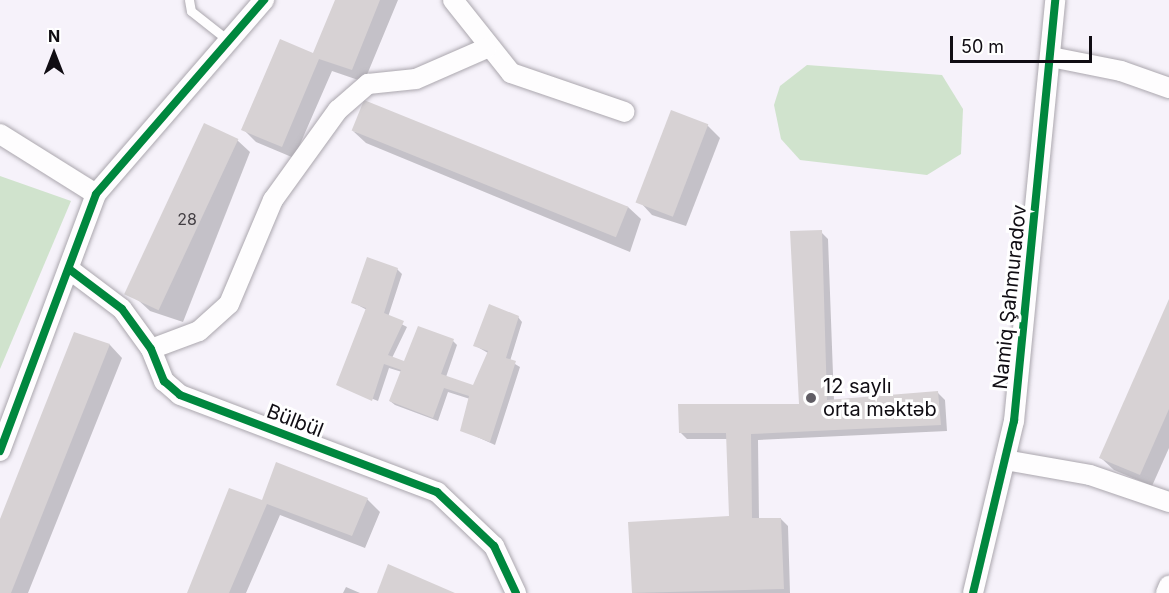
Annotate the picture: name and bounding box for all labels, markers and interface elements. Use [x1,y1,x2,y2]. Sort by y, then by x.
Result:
north arrow [24,24,84,84]
scale bar [953,24,1096,62]
text: N [48,26,60,46]
text: 50 m [961,36,1004,57]
street label: Namiq Şahmuradov [988,203,1032,391]
house number: 28 [177,209,197,229]
place label: 12 saylı orta məktəb [823,374,937,421]
marker: 12 saylı orta məktəb [804,391,818,405]
street label: Bülbül [263,399,327,443]

